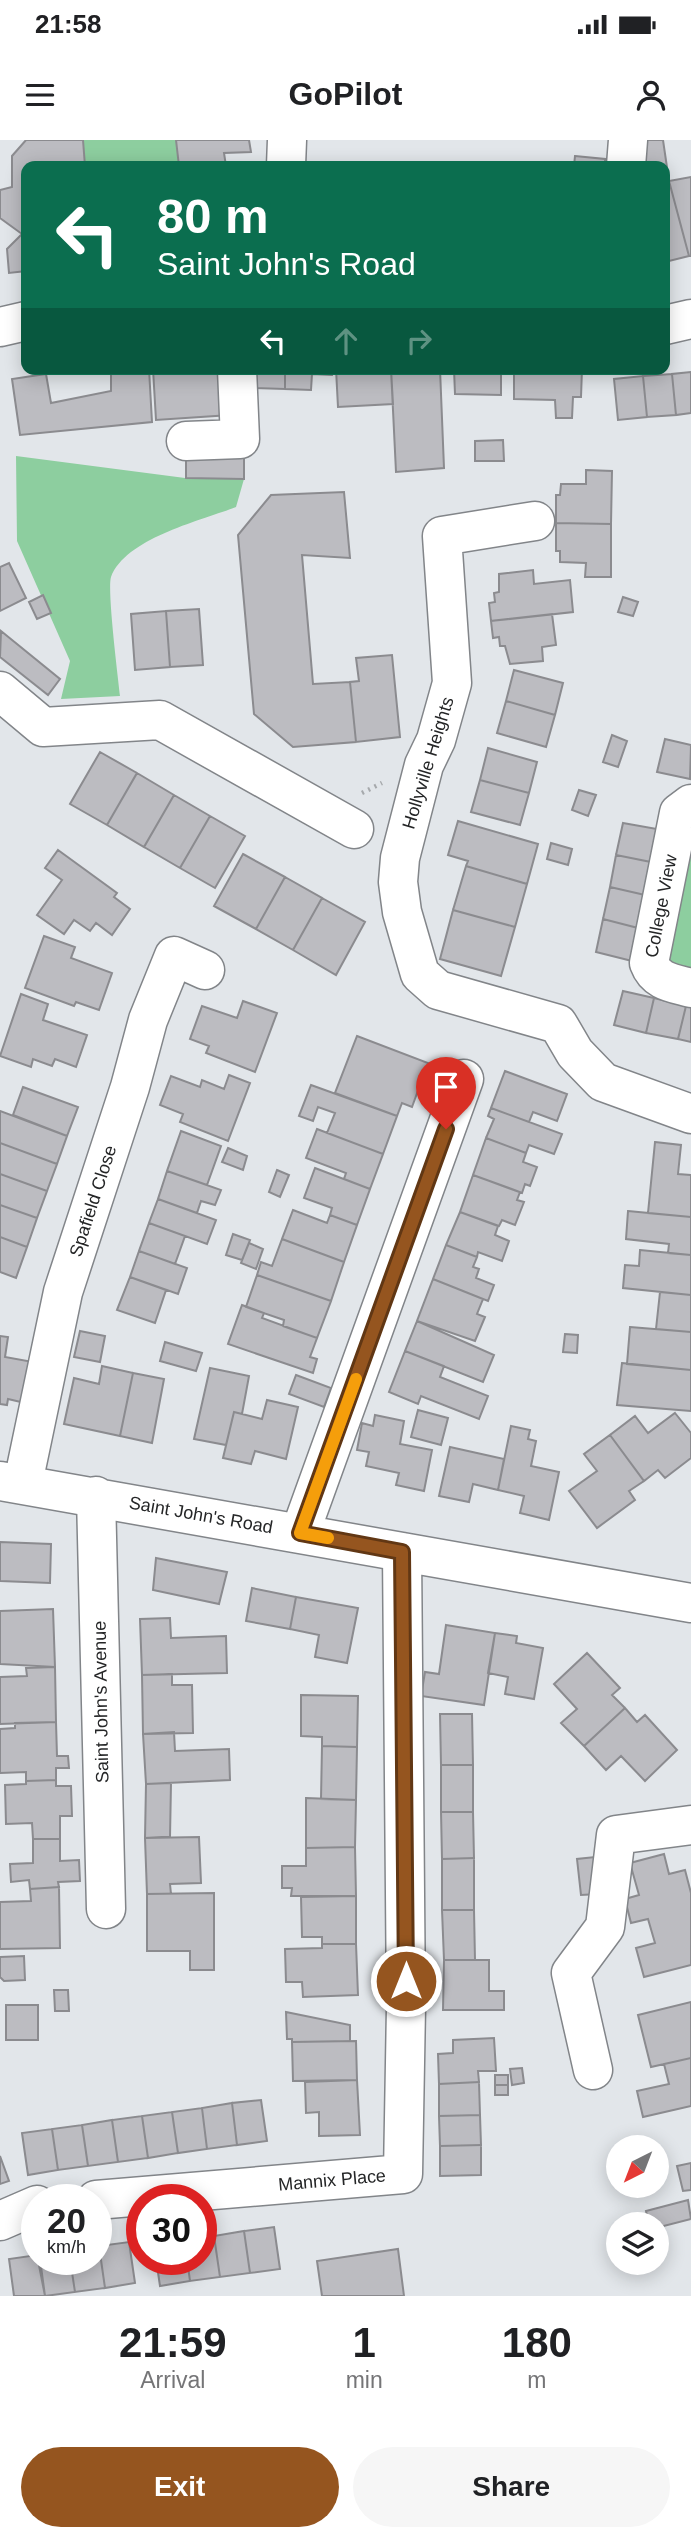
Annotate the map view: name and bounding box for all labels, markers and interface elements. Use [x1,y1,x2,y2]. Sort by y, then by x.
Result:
text: 21:58 [35,9,102,39]
icon: menu [21,76,59,114]
text: GoPilot [289,76,402,112]
icon: person [632,76,670,114]
icon: left [42,189,133,280]
text: 80 m [157,189,269,243]
text: Saint John's Road [157,246,416,282]
icon: left [254,322,292,360]
icon: ahead [327,322,365,360]
icon: right [400,322,438,360]
street label: Hollyville Heights [398,695,458,831]
street label: College View [641,852,681,959]
pin [416,1057,476,1129]
icon: arrive [427,1068,465,1106]
street label: Spafield Close [66,1143,120,1259]
street label: Saint John's Road [128,1493,274,1537]
street label: Saint John's Avenue [90,1621,112,1783]
position arrow [369,1944,443,2018]
north arrow [606,2135,668,2198]
map controls [606,2135,669,2275]
street label: Mannix Place [277,2165,387,2195]
speed limit sign: 30 [126,2184,217,2275]
text: 20 [47,2201,86,2240]
button: layers [606,2212,669,2275]
text: km/h [47,2237,86,2257]
text: 21:59 [119,2319,227,2366]
text: 1 [352,2319,376,2366]
text: 180 [502,2319,572,2366]
text: Arrival [140,2367,205,2393]
text: min [346,2367,383,2393]
text: m [527,2367,546,2393]
button: Exit [21,2447,339,2527]
button: Share [353,2447,670,2527]

